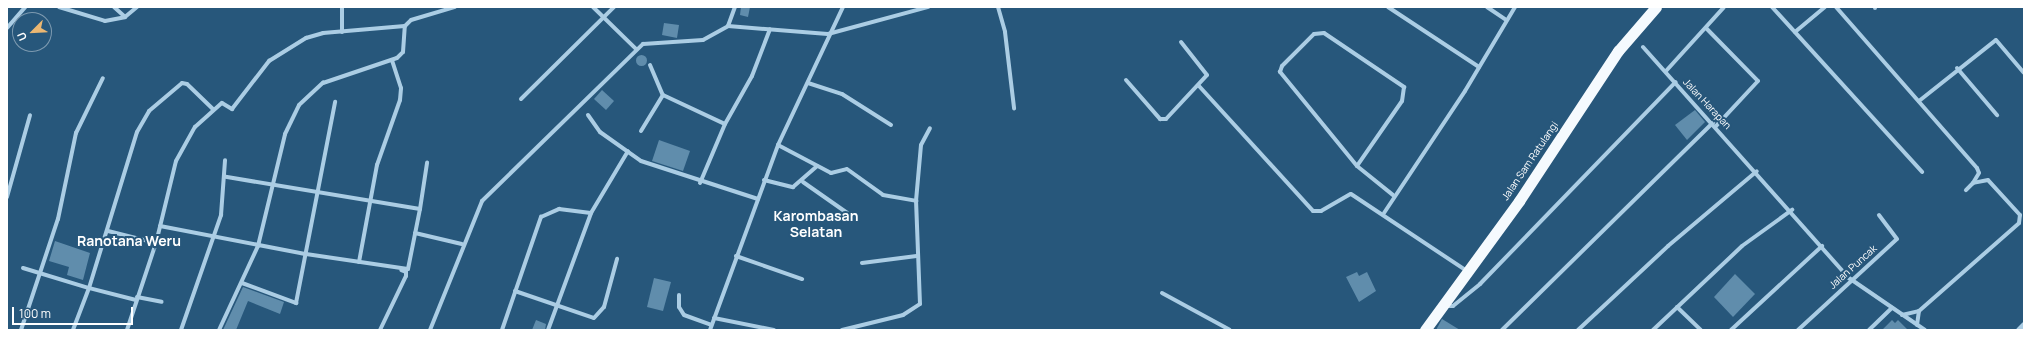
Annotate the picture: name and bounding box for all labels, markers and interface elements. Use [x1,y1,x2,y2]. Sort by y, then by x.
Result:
north arrow [12,12,52,52]
text: U [13,30,30,43]
street label: Jalan Harapan [1681,76,1733,132]
street label: Jalan Sam Ratulangi [1499,119,1561,203]
district label: Karombasan Selatan [774,208,858,240]
district label: Ranotana Weru [77,233,181,249]
street label: Jalan Puncak [1827,242,1879,292]
scale bar [14,299,135,325]
text: 100 m [19,305,51,322]

